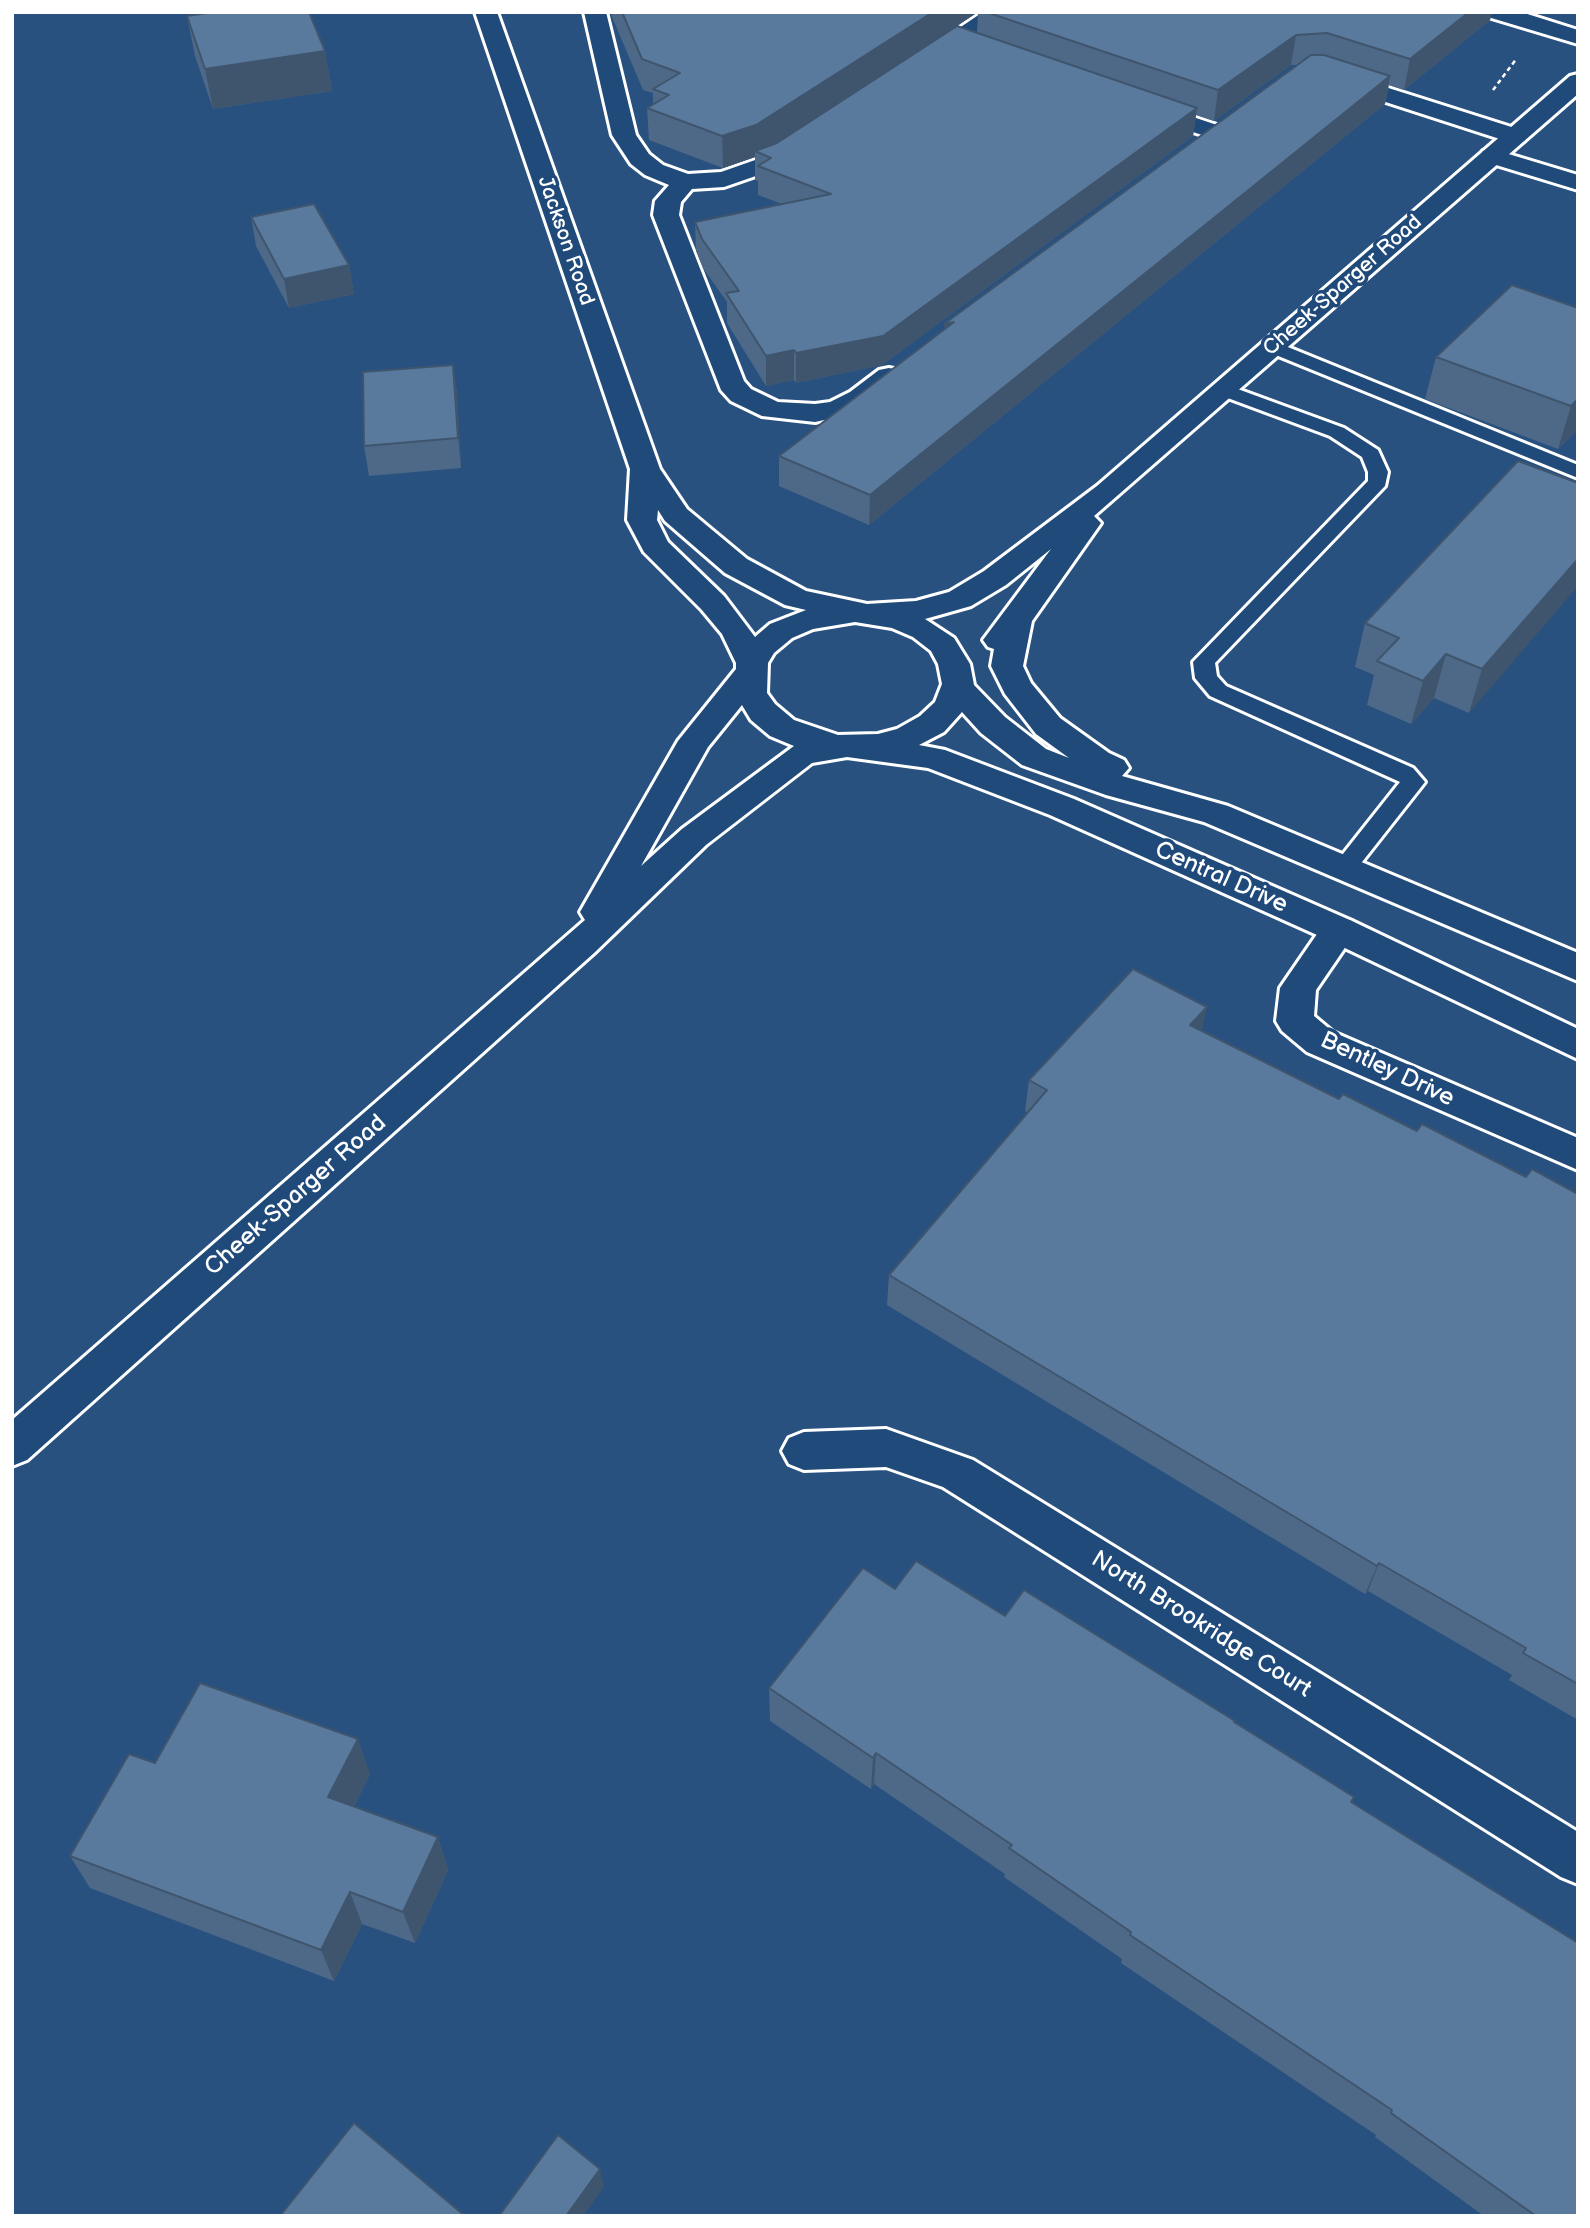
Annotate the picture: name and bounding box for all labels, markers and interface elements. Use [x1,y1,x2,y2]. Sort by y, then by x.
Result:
street label: Jackson Road [531,173,599,309]
street label: Cheek-Sparger Road [1259,210,1427,362]
street label: Central Drive [1150,836,1292,920]
street label: Bentley Drive [1315,1026,1459,1114]
street label: Cheek-Sparger Road [199,1109,393,1283]
street label: North Brookridge Court [1086,1545,1316,1705]

